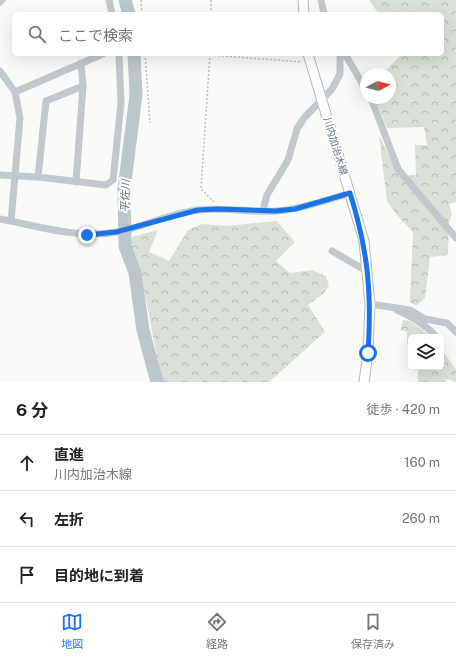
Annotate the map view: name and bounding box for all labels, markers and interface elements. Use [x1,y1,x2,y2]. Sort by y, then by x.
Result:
search box [12,12,444,56]
icon: search [26,23,48,45]
text: ここで検索 [58,27,133,44]
north arrow [360,68,396,104]
street label: 川内加治木線 [321,116,351,176]
water label: 平佐川 [118,178,132,213]
route end [78,226,96,244]
map controls [408,334,444,370]
button: layers [408,334,444,370]
route start [359,344,377,362]
text: 6 分 [16,400,48,420]
text: 徒歩 · 420 m [367,402,440,417]
text: 直進 [54,446,84,463]
icon: ahead [16,452,38,474]
text: 160 m [404,455,440,470]
text: 川内加治木線 [54,467,132,482]
icon: left [16,508,38,530]
text: 左折 [54,511,84,528]
text: 260 m [402,511,440,526]
icon: arrive [16,564,38,586]
text: 目的地に到着 [54,567,144,584]
tab: 地図 [61,611,83,651]
tab: 経路 [206,611,228,651]
tab: 保存済み [351,611,395,651]

